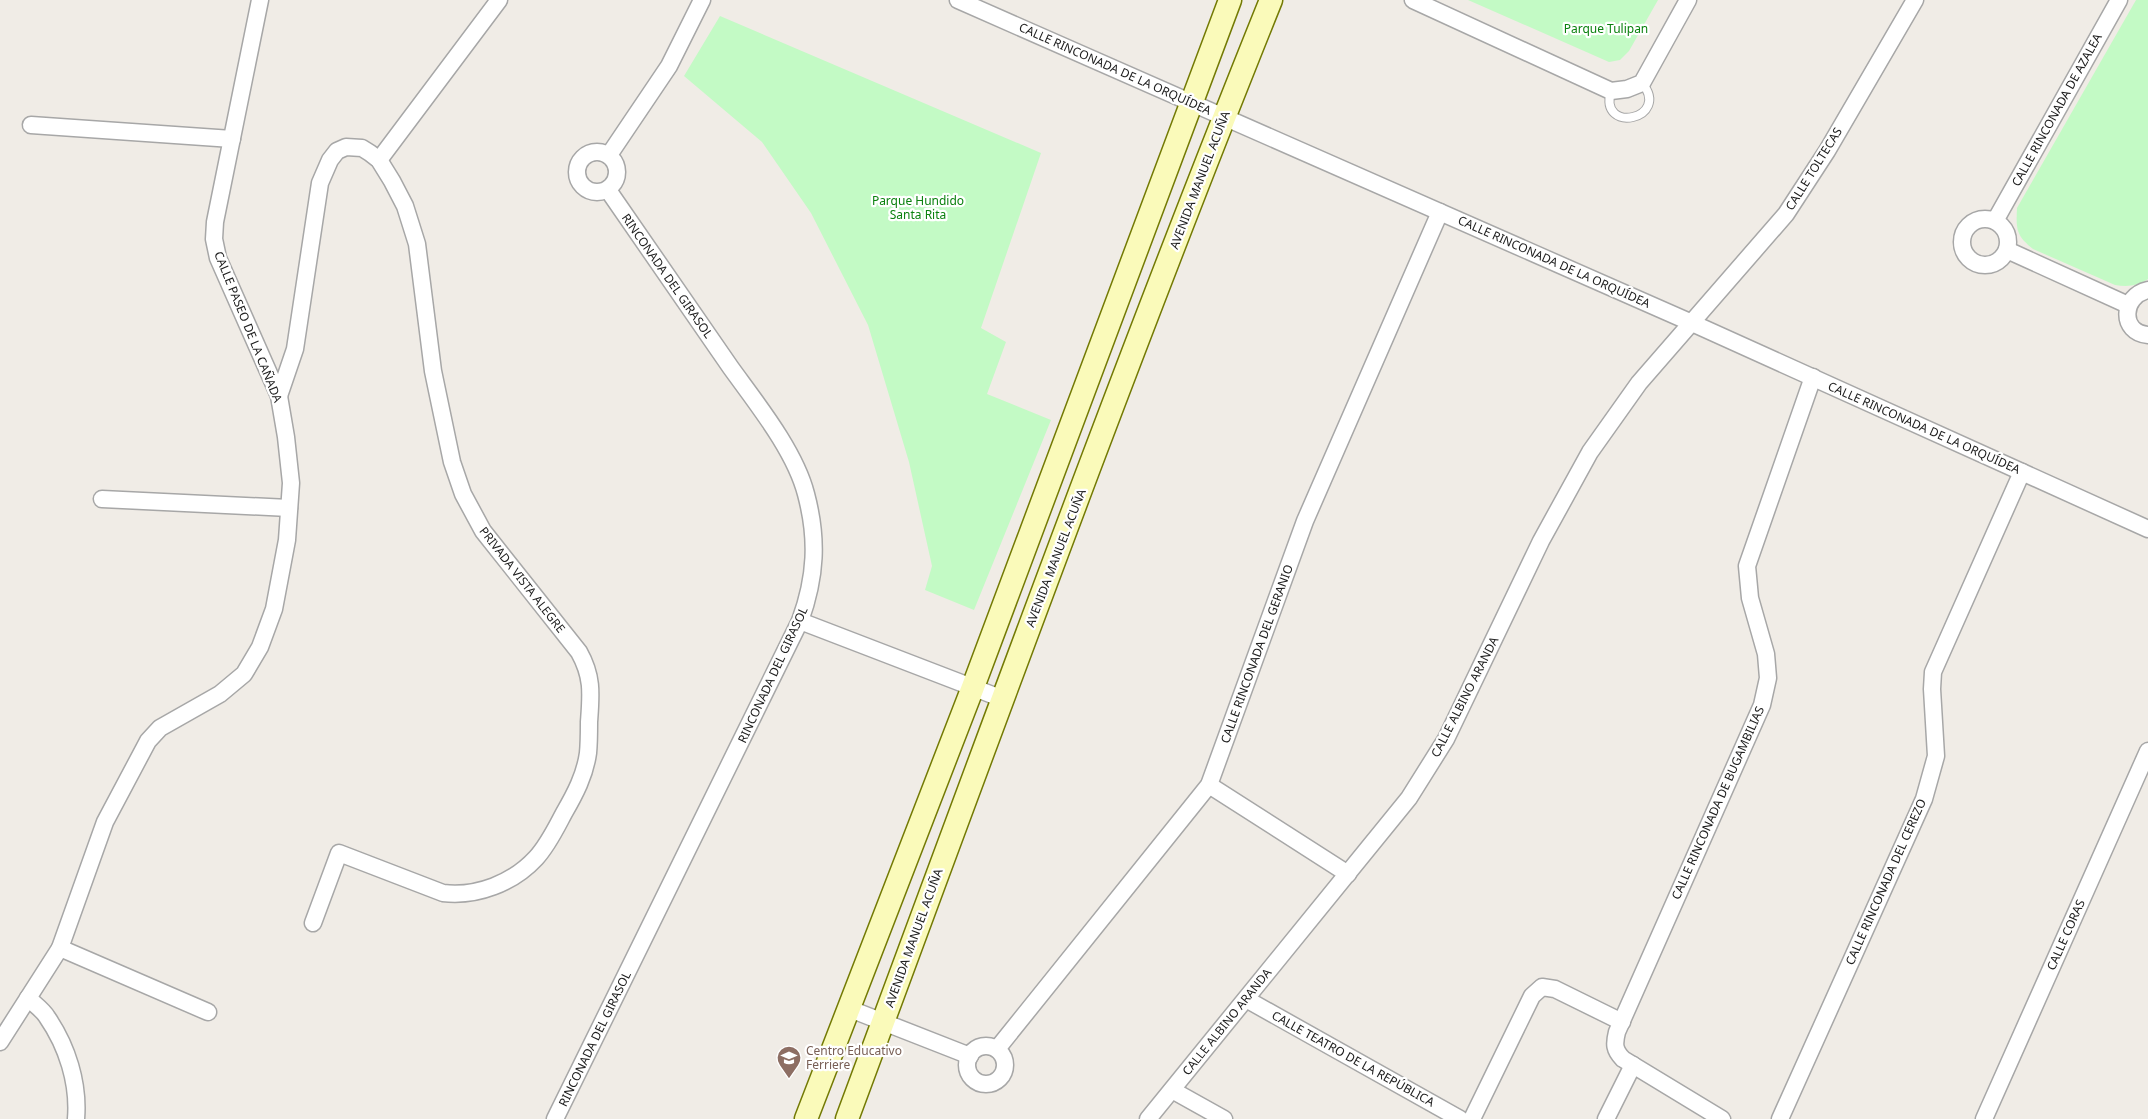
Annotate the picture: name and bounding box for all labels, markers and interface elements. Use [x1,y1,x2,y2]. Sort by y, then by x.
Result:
street label: CALLE RINCONADA DE LA ORQUÍDEA [1016,18,1214,119]
park label: Parque Tulipan [1564,20,1648,37]
street label: CALLE RINCONADA DE AZALEA [2007,30,2106,189]
street label: AVENIDA MANUEL ACUÑA [1165,108,1234,251]
street label: CALLE TOLTECAS [1781,124,1846,213]
park label: Parque Hundido Santa Rita [872,192,964,223]
street label: RINCONADA DEL GIRASOL [618,210,717,341]
street label: CALLE RINCONADA DE LA ORQUÍDEA [1455,211,1653,312]
street label: CALLE PASEO DE LA CAÑADA [210,249,287,405]
street label: CALLE RINCONADA DE LA ORQUÍDEA [1825,377,2023,478]
street label: AVENIDA MANUEL ACUÑA [1021,486,1090,629]
street label: PRIVADA VISTA ALEGRE [476,523,569,636]
street label: CALLE RINCONADA DEL GERANIO [1216,562,1297,746]
street label: RINCONADA DEL GIRASOL [733,604,812,746]
street label: CALLE ALBINO ARANDA [1427,633,1503,760]
street label: CALLE RINCONADA DE BUGAMBILIAS [1667,703,1768,902]
street label: CALLE RINCONADA DEL CEREZO [1841,796,1930,968]
street label: AVENIDA MANUEL ACUÑA [880,866,947,1010]
street label: CALLE CORAS [2042,896,2089,973]
street label: CALLE ALBINO ARANDA [1178,964,1275,1079]
street label: RINCONADA DEL GIRASOL [554,968,635,1109]
street label: CALLE TEATRO DE LA REPÚBLICA [1269,1007,1438,1111]
place label: Centro Educativo Ferriere [806,1042,902,1073]
school or university icon: Centro Educativo Ferriere [776,1045,802,1079]

